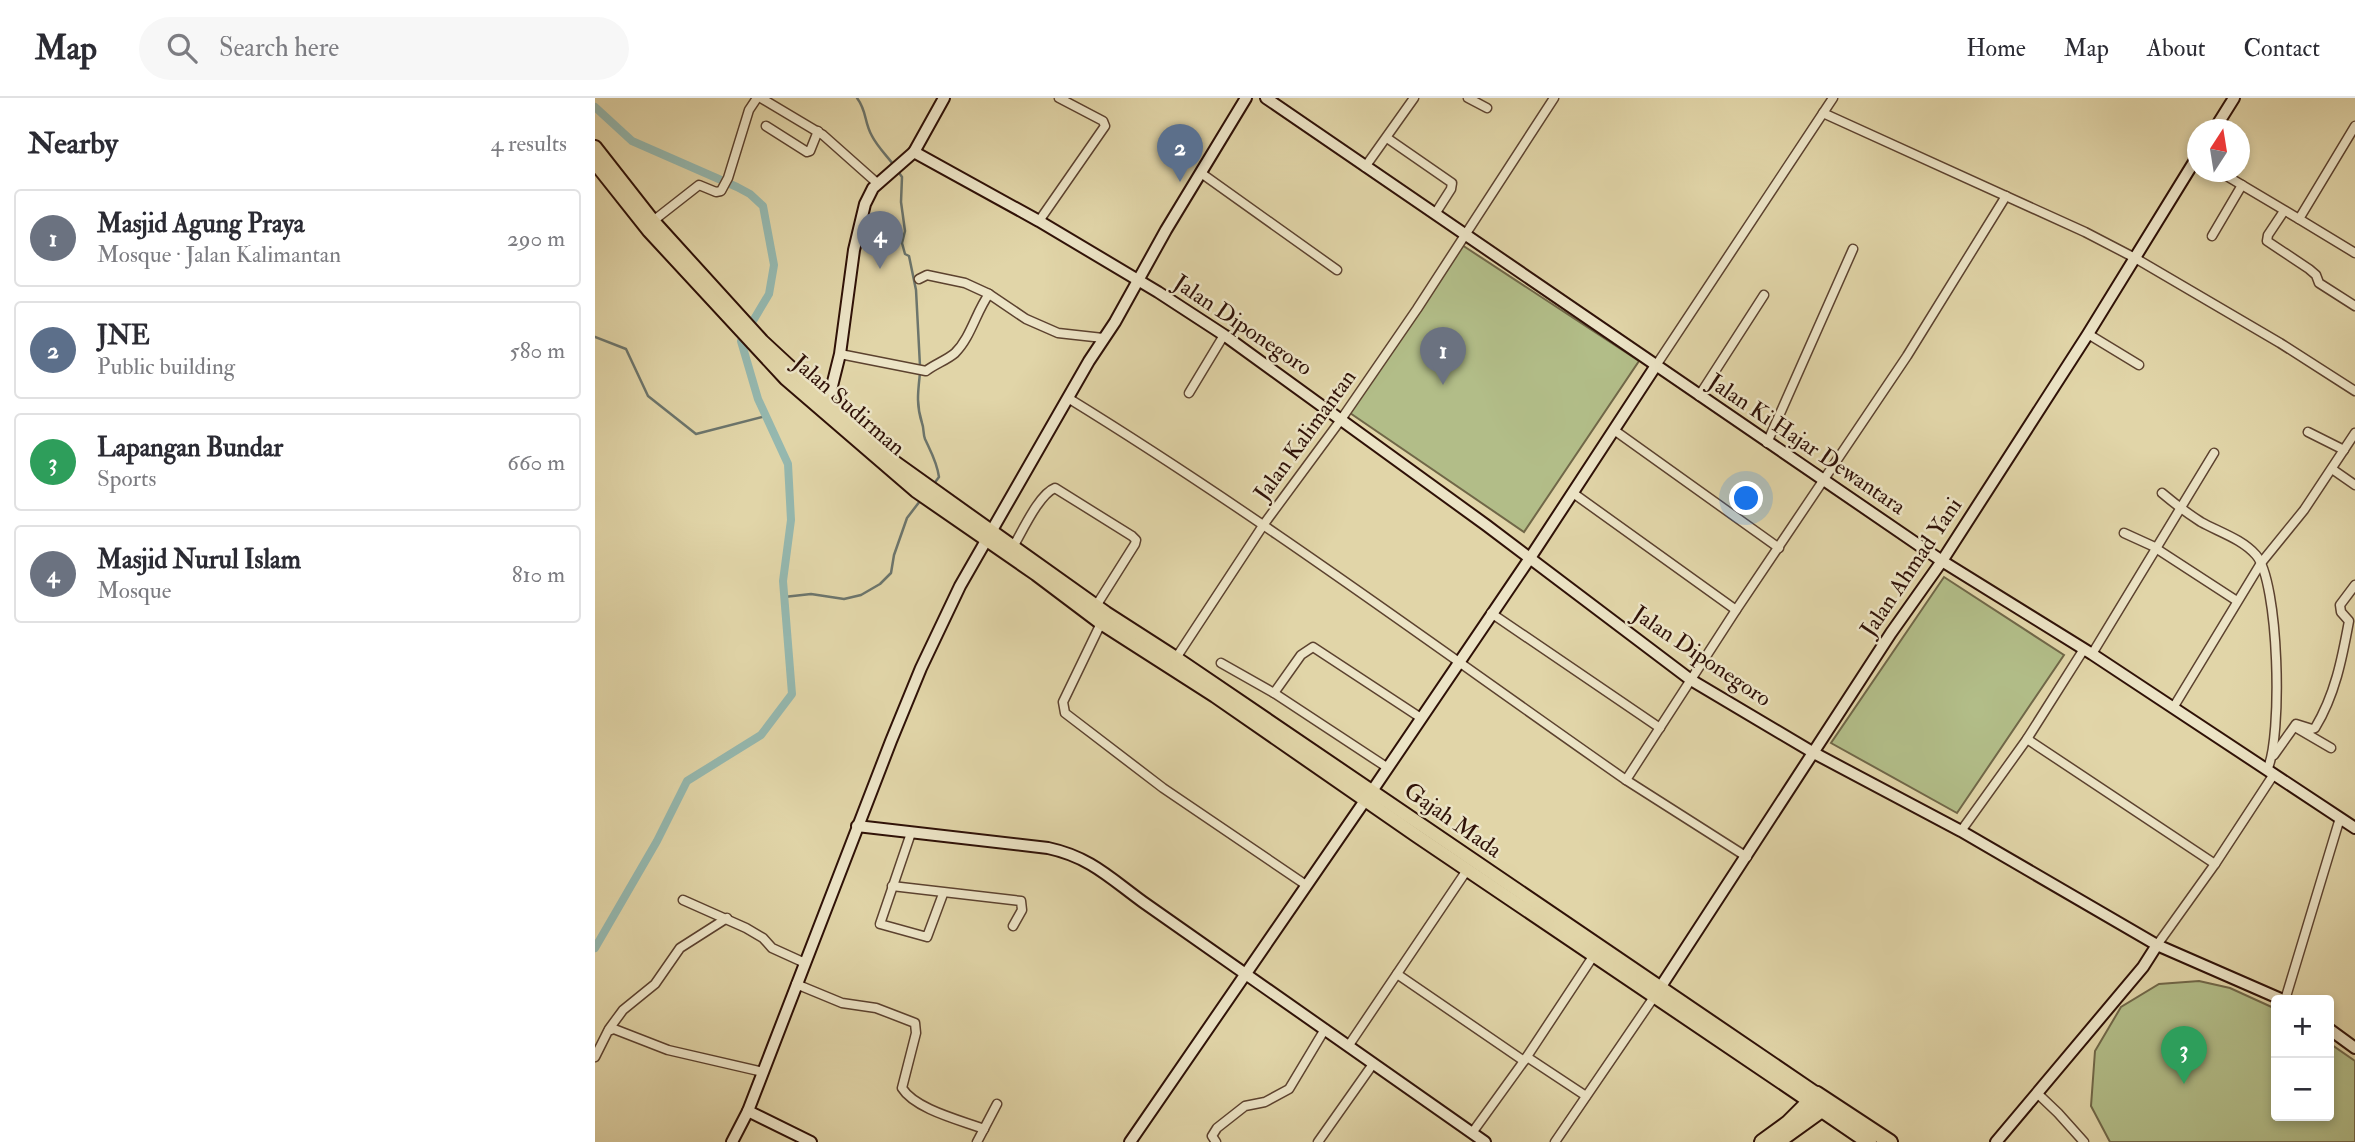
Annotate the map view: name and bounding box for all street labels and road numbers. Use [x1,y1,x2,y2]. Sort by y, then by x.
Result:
street label: Jalan Diponegoro [1167,267,1318,383]
street label: Jalan Sudirman [786,347,911,462]
street label: Jalan Kalimantan [1247,363,1363,507]
street label: Jalan Ki Hajar Dewantara [1702,366,1912,521]
street label: Jalan Ahmad Yani [1853,492,1968,643]
street label: Jalan Diponegoro [1626,598,1777,714]
street label: Gajah Mada [1398,776,1508,865]

